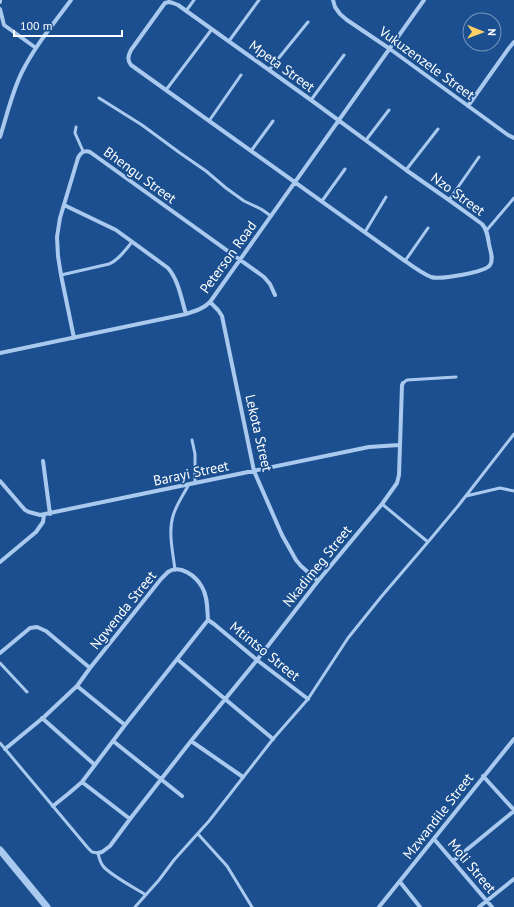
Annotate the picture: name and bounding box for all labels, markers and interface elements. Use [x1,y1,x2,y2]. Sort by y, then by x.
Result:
scale bar [14,12,122,38]
north arrow [462,12,502,52]
text: 100 m [20,18,53,33]
street label: Vukuzenzele Street [375,22,478,104]
text: N [485,28,499,36]
street label: Mpeta Street [246,36,319,96]
street label: Bhengu Street [100,143,180,207]
street label: Nzo Street [427,168,489,220]
street label: Peterson Road [196,217,260,297]
street label: Lekota Street [241,393,277,474]
street label: Barayi Street [152,456,231,490]
street label: Nkadimeg Street [279,521,356,610]
street label: Ngwenda Street [86,567,160,653]
street label: Mtintso Street [226,617,304,685]
street label: Mzwandile Street [399,769,477,863]
street label: Moli Street [444,835,500,897]

